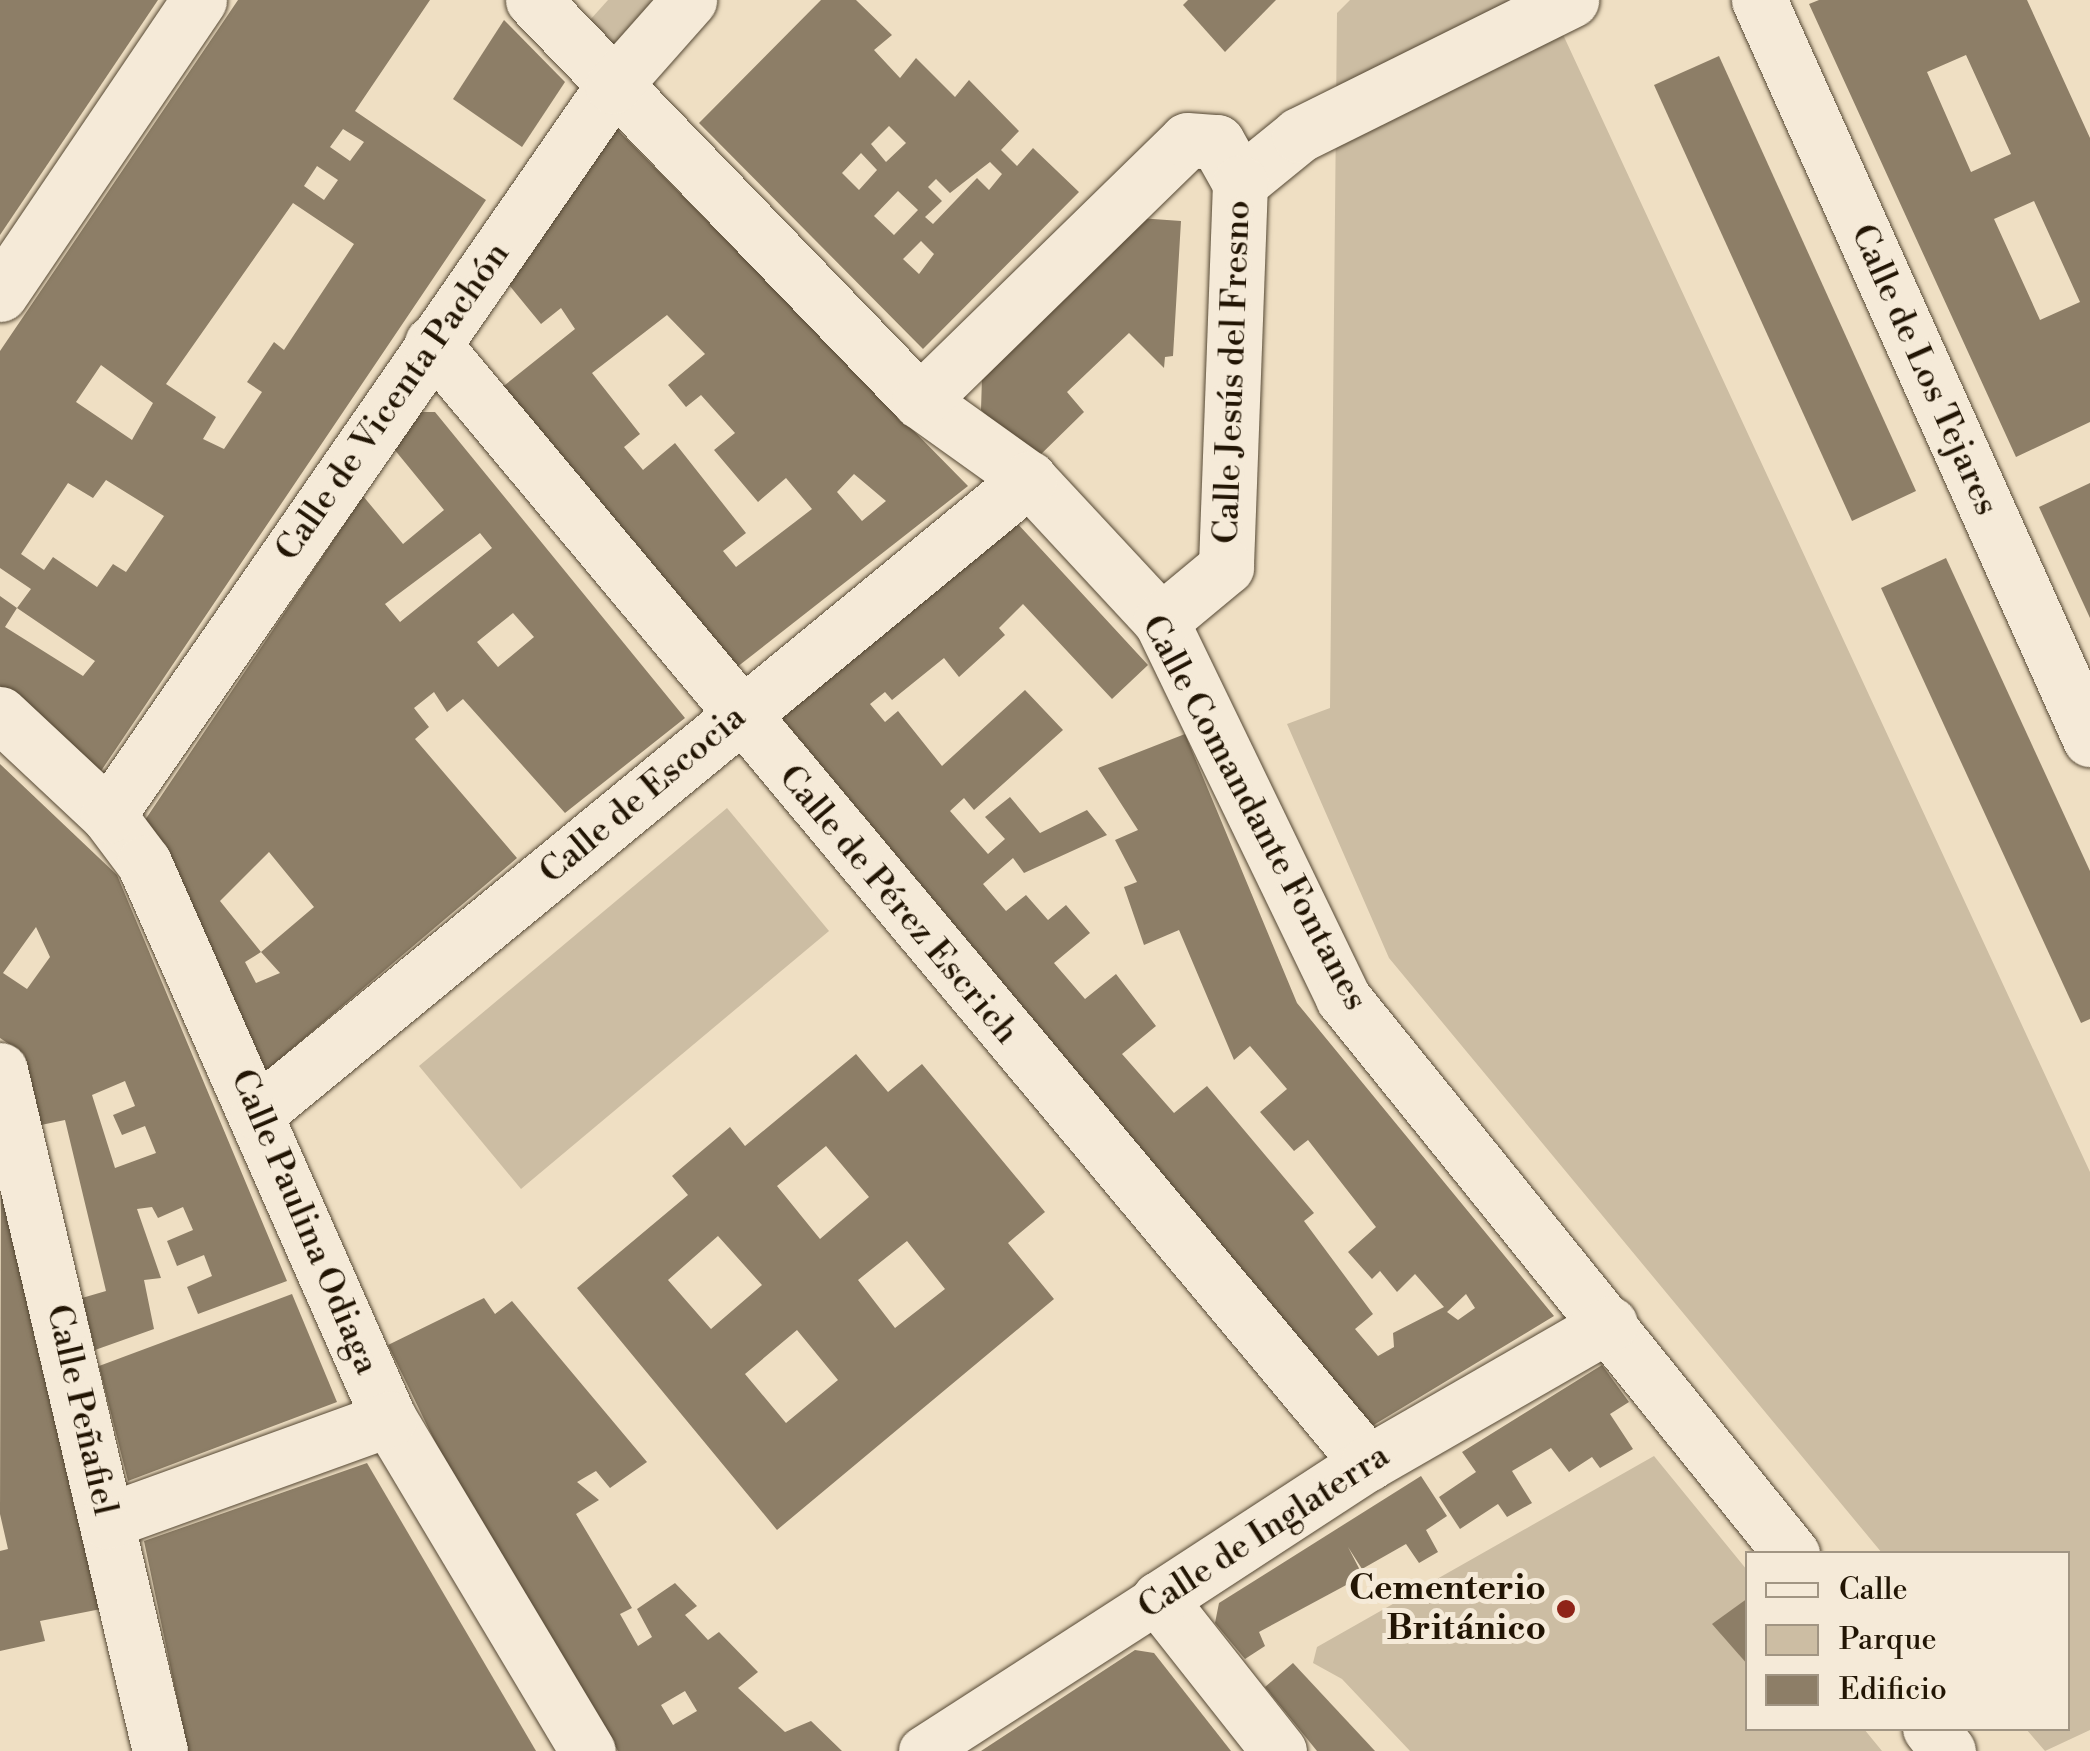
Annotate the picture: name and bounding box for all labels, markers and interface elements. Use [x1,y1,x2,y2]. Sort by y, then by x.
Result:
street label: Calle Jesús del Fresno [1206,199,1260,545]
street label: Calle de Los Tejares [1841,218,2007,522]
street label: Calle de Vicenta Pachón [267,235,519,569]
street label: Calle Comandante Fontanes [1132,608,1376,1018]
street label: Calle de Escocia [531,697,755,893]
street label: Calle de Pérez Escrich [769,757,1027,1053]
street label: Calle Paulina Odiaga [221,1063,387,1381]
street label: Calle Peñafiel [36,1301,126,1519]
street label: Calle de Inglaterra [1131,1435,1397,1629]
legend [1745,1551,2070,1731]
place label: Cementerio Británico [1349,1568,1546,1650]
text: Calle [1839,1571,1908,1609]
marker: Cementerio Británico [1555,1598,1577,1620]
text: Parque [1839,1621,1937,1659]
text: Edificio [1839,1671,1947,1709]

